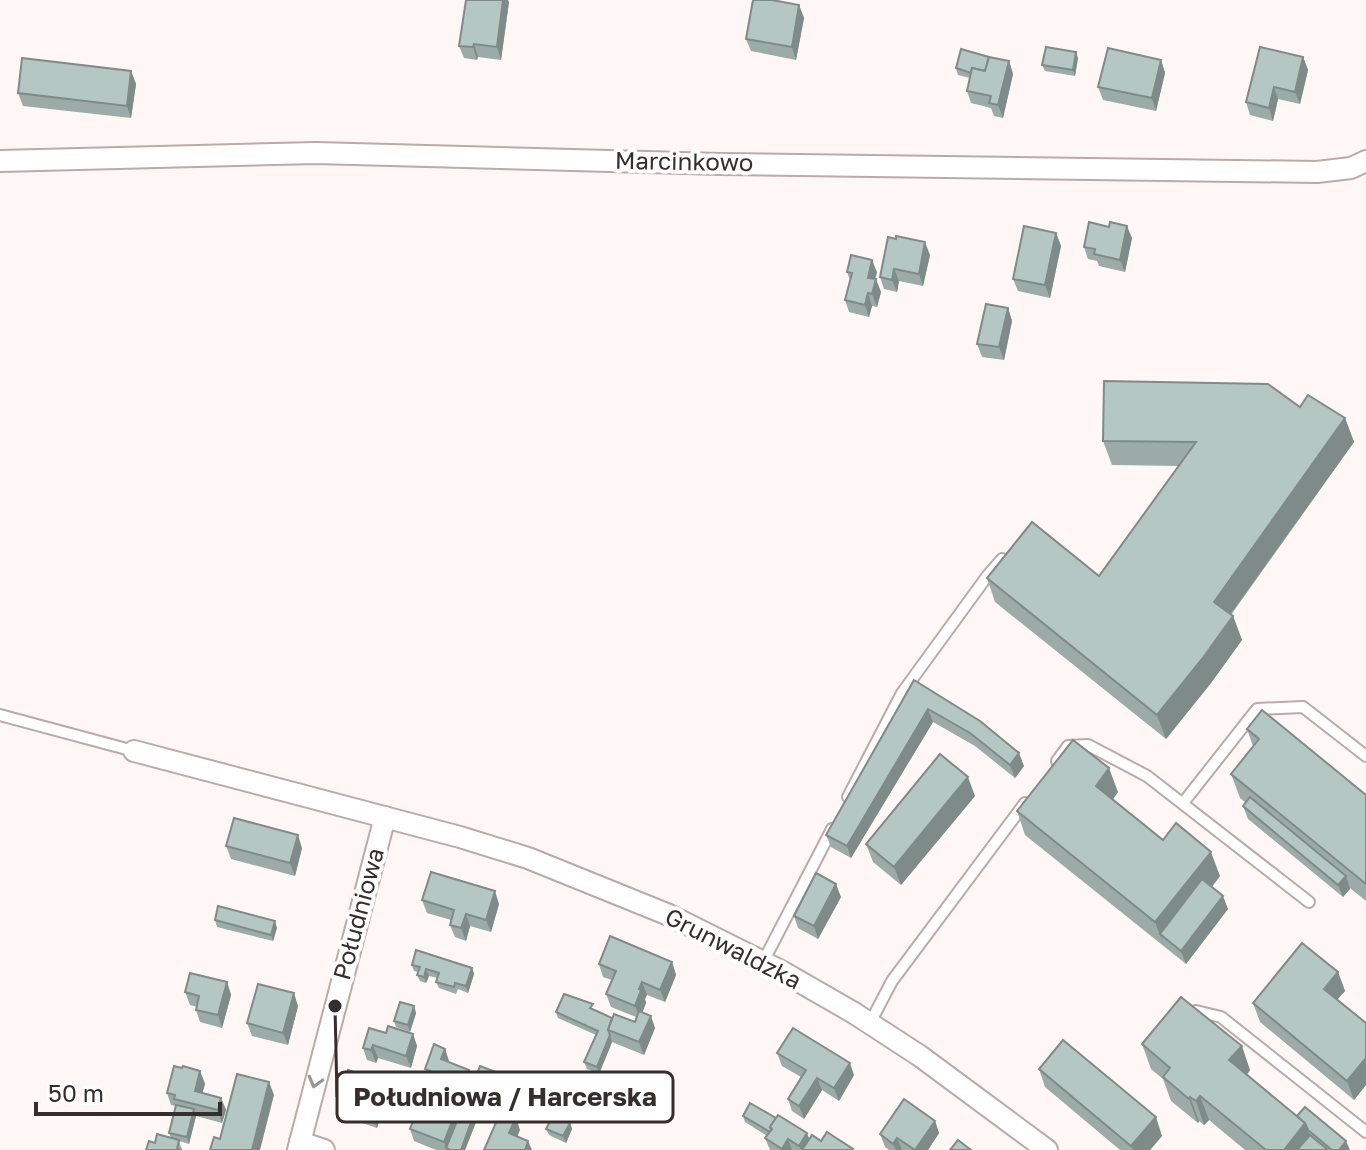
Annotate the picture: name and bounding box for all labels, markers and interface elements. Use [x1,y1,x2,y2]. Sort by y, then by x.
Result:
street label: Marcinkowo [615,145,753,176]
street label: Południowa [326,844,389,983]
street label: Grunwaldzka [661,901,807,994]
scale bar [36,1066,220,1116]
callout: Południowa / Harcerska [337,1072,673,1122]
one-way arrow [308,1074,325,1088]
text: 50 m [48,1078,104,1107]
text: Południowa / Harcerska [353,1081,657,1112]

